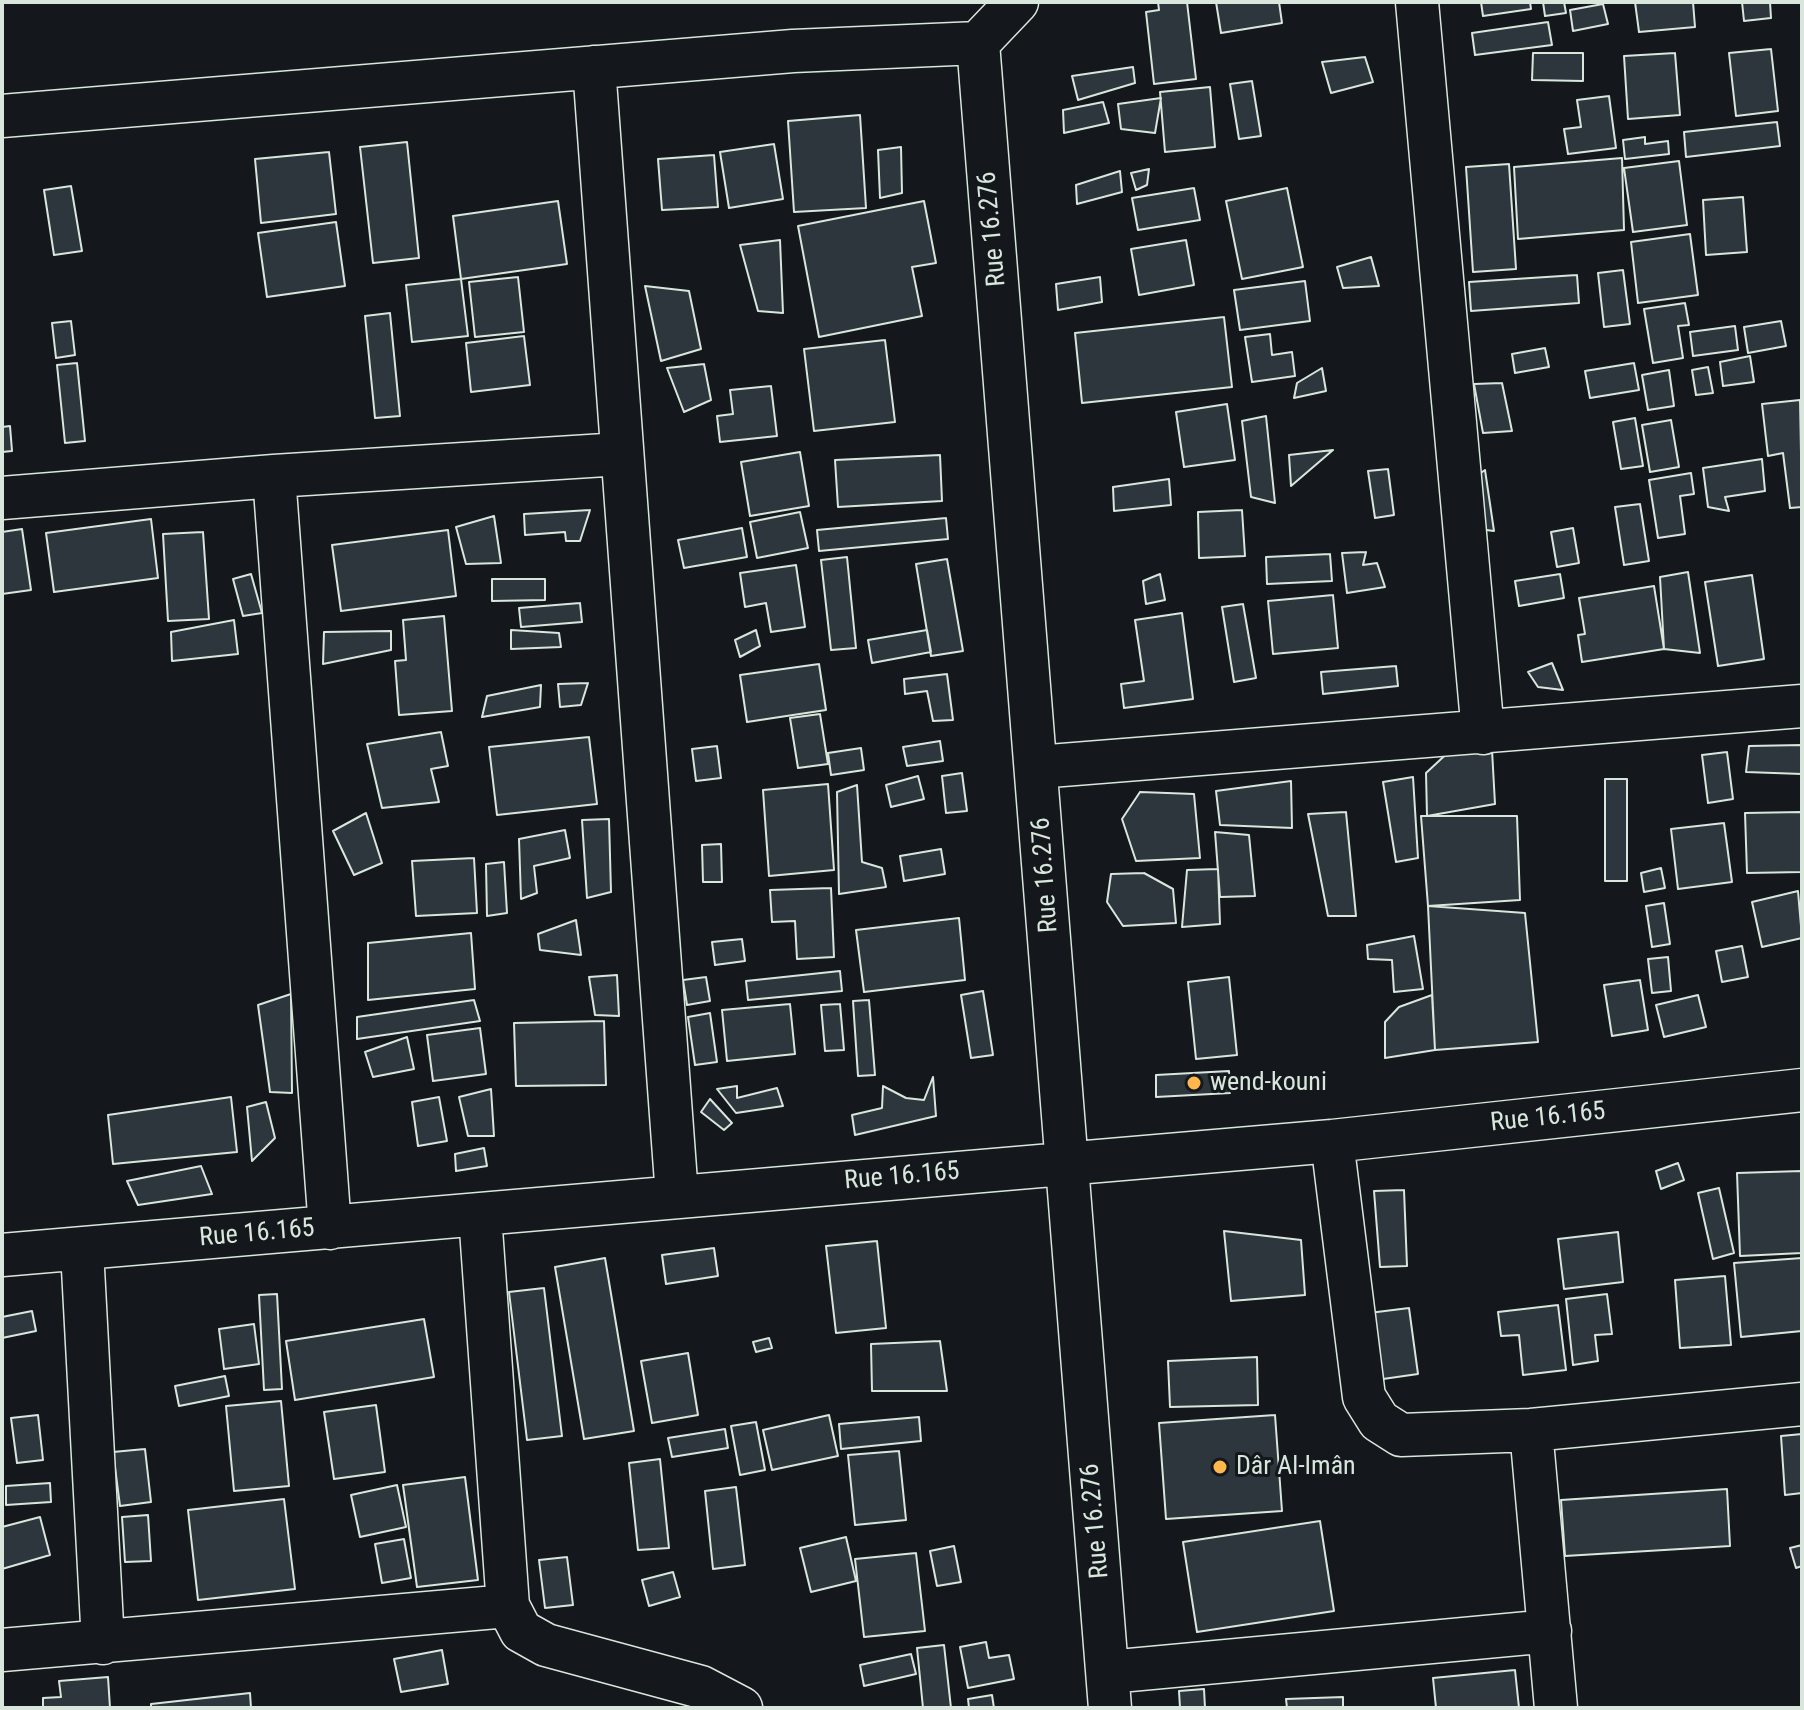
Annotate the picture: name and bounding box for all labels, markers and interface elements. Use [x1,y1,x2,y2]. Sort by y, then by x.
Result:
street label: Rue 16.276 [972,170,1014,288]
street label: Rue 16.276 [1026,816,1066,934]
place label: wend-kouni [1210,1067,1327,1099]
marker: wend-kouni [1185,1074,1203,1092]
street label: Rue 16.165 [1489,1096,1607,1140]
street label: Rue 16.165 [843,1156,961,1198]
street label: Rue 16.165 [198,1213,316,1255]
place label: Dâr Al-Imân [1236,1451,1356,1483]
marker: Dâr Al-Imân [1211,1458,1229,1476]
street label: Rue 16.276 [1075,1462,1117,1580]

